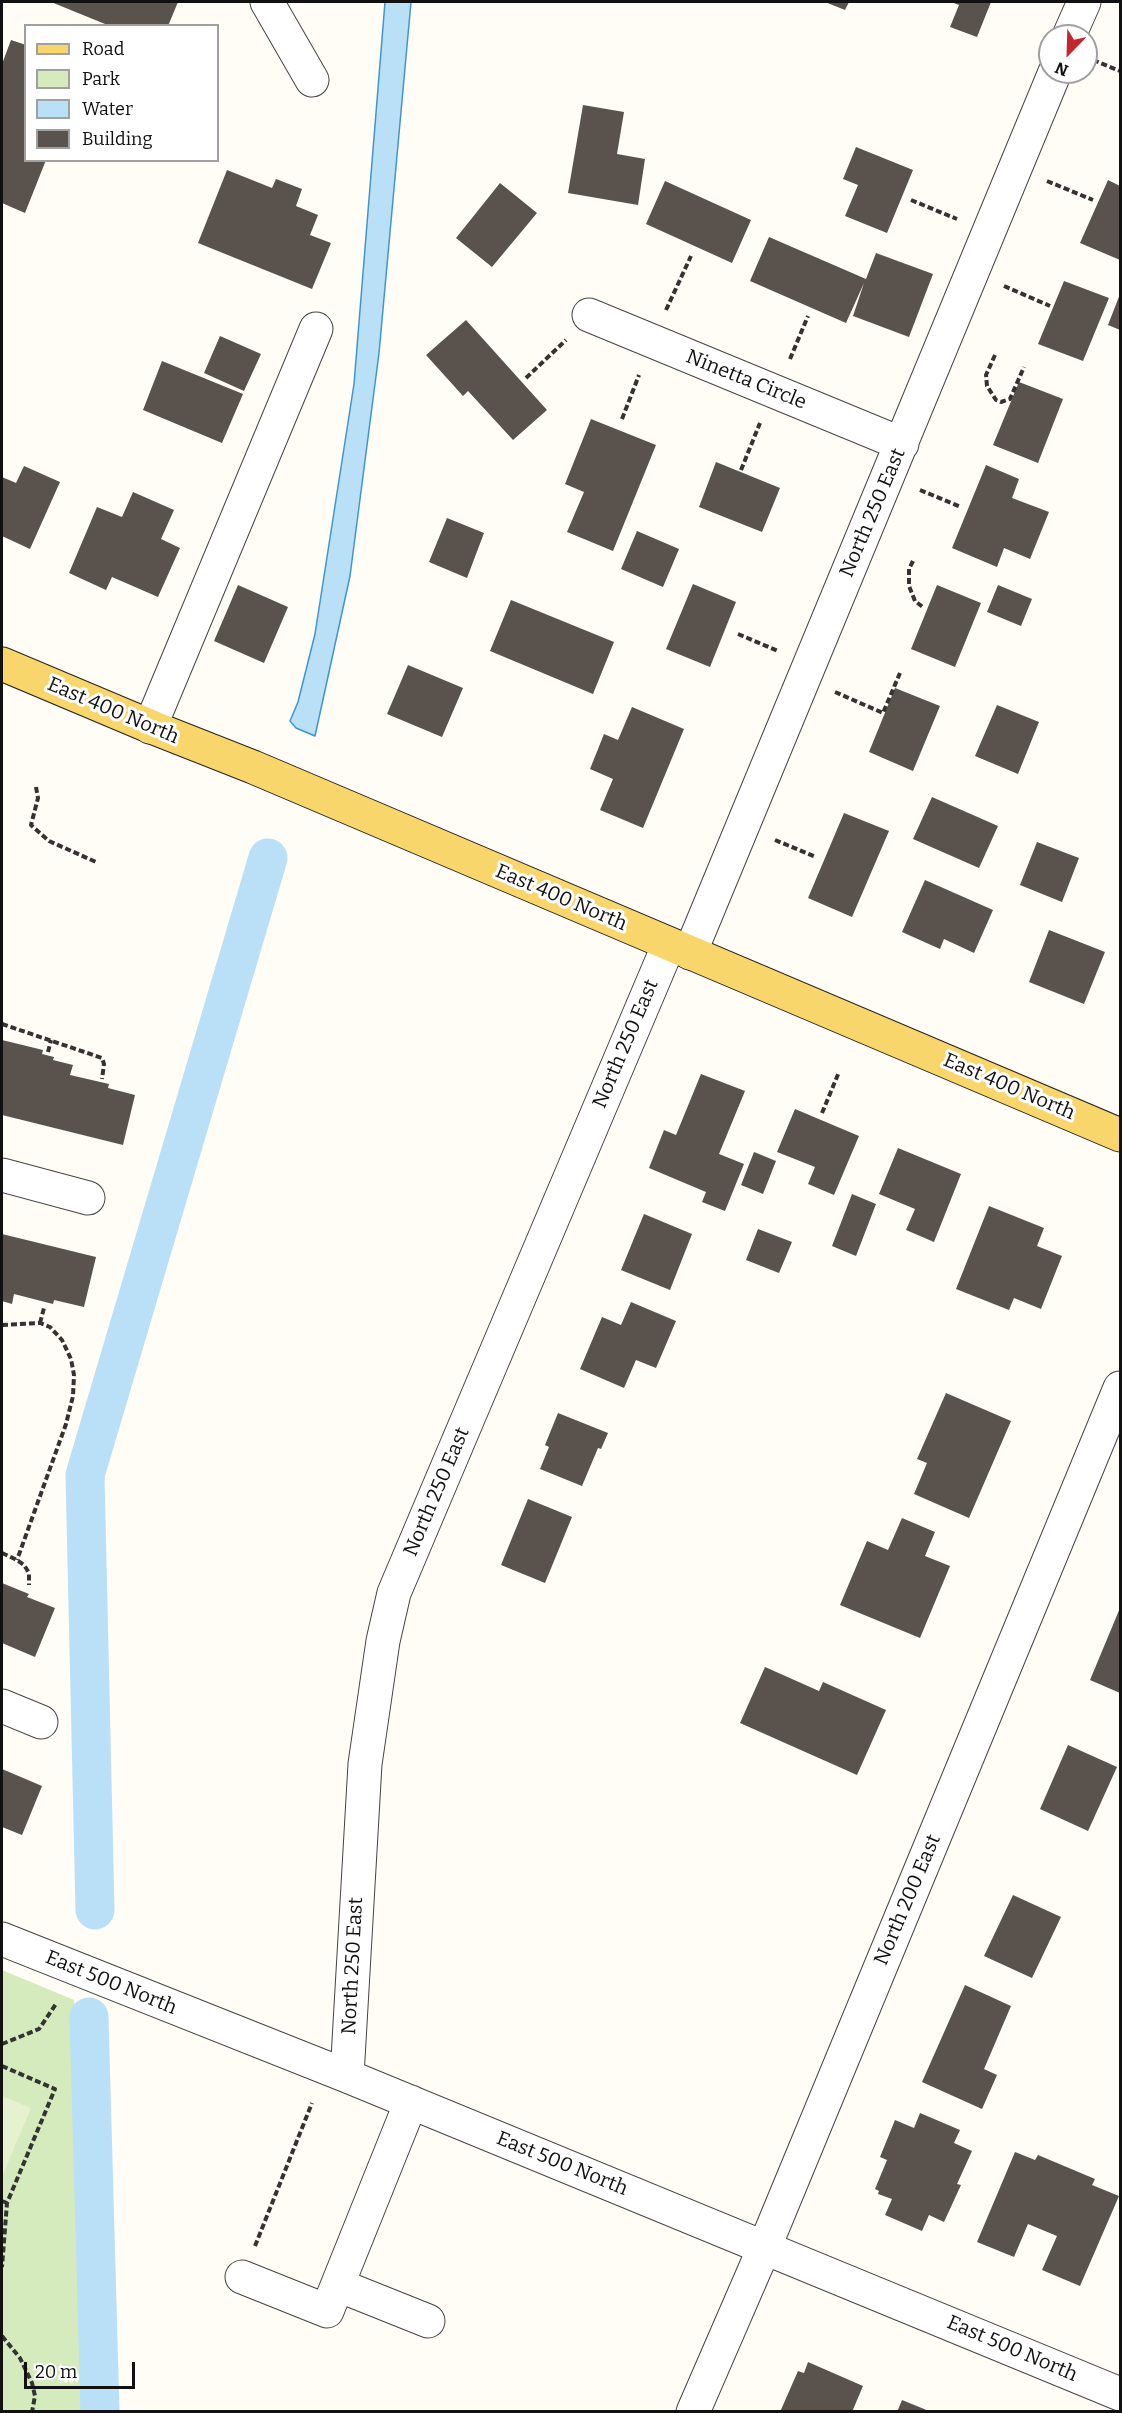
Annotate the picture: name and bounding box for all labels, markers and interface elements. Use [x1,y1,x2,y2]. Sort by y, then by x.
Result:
legend [24,24,219,162]
north arrow [1038,24,1098,84]
text: Road [82,38,124,60]
text: N [1052,58,1071,80]
text: Park [82,68,120,90]
text: Water [82,98,133,120]
text: Building [82,128,153,150]
street label: Ninetta Circle [682,345,810,415]
street label: North 250 East [835,445,911,581]
street label: East 400 North [44,673,182,749]
street label: East 400 North [492,860,630,936]
street label: North 250 East [588,976,664,1112]
street label: East 400 North [940,1049,1078,1125]
street label: North 250 East [399,1424,475,1560]
street label: North 200 East [870,1831,946,1969]
street label: North 250 East [337,1897,369,2035]
street label: East 500 North [42,1946,180,2020]
street label: East 500 North [493,2127,631,2201]
street label: East 500 North [943,2311,1081,2387]
scale bar [27,2350,138,2388]
text: 20 m [35,2361,77,2383]

